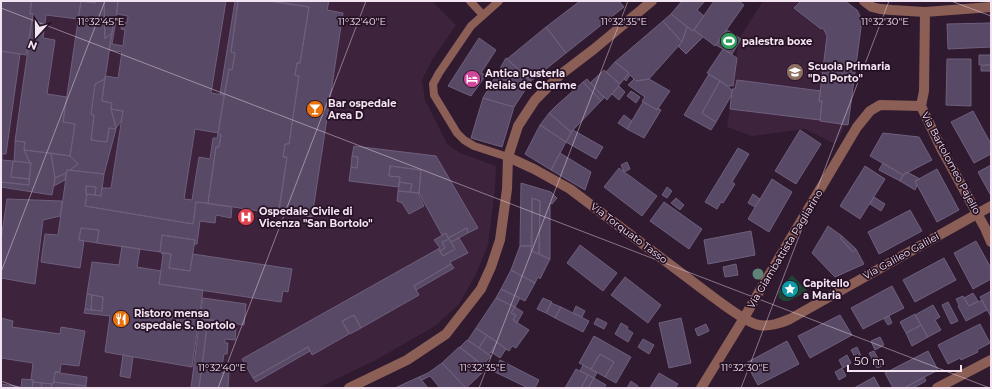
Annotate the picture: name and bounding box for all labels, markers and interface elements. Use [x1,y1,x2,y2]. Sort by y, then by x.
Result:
text: 11°32'45"E [77,15,125,28]
text: 11°32'40"E [338,15,386,28]
text: 11°32'35"E [601,15,648,28]
text: 11°32'30"E [861,15,909,28]
north arrow [16,16,56,56]
sports icon: palestra boxe [719,31,739,51]
place label: palestra boxe [742,35,812,48]
text: N [26,37,39,53]
place label: Scuola Primaria "Da Porto" [808,60,890,85]
school or university icon: Scuola Primaria "Da Porto" [785,62,805,82]
place label: Antica Pusterla Relais de Charme [484,67,576,92]
hotel icon: Antica Pusterla Relais de Charme [462,69,482,89]
place label: Bar ospedale Area D [327,97,396,122]
bar icon: Bar ospedale Area D [305,99,325,119]
street label: Via Bartolomeo Pajello [919,110,983,216]
street label: Via Giambattista Pagliarino [744,187,826,311]
street label: Via Torquato Tasso [588,200,670,266]
place label: Ospedale Civile di Vicenza "San Bortolo" [258,205,373,230]
hospital icon: Ospedale Civile di Vicenza "San Bortolo" [236,207,256,227]
street label: Via Galileo Galilei [861,230,941,282]
place label: Capitello a Maria [803,277,850,302]
place icon: Capitello a Maria [780,279,800,299]
place label: Ristoro mensa ospedale S. Bortolo [134,307,236,332]
restaurant icon: Ristoro mensa ospedale S. Bortolo [111,309,131,329]
scale bar [848,347,961,373]
text: 50 m [854,353,885,368]
text: 11°32'40"E [198,361,246,374]
text: 11°32'35"E [460,361,507,374]
text: 11°32'30"E [721,361,769,374]

